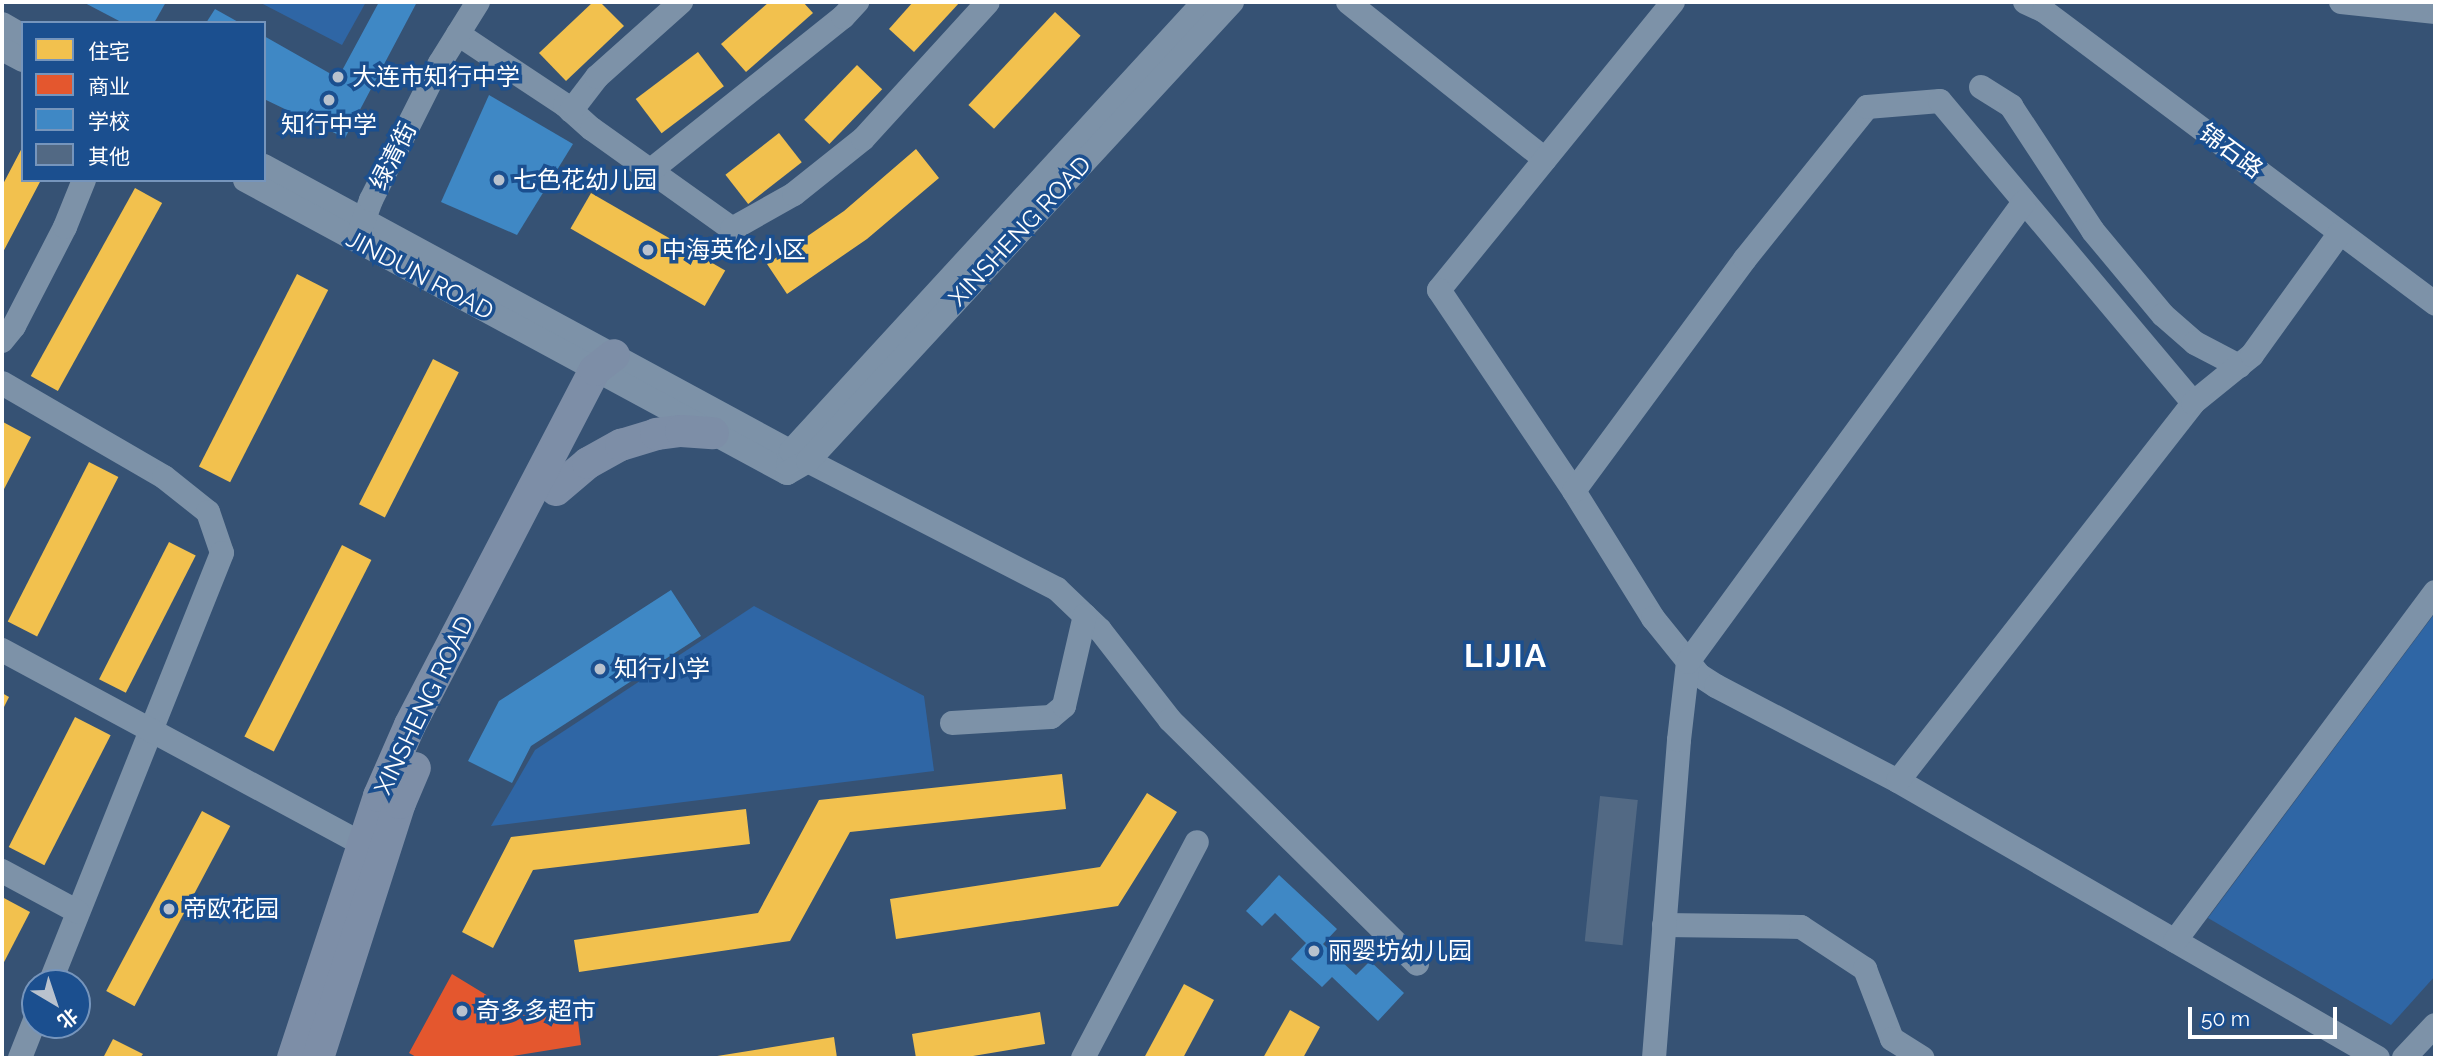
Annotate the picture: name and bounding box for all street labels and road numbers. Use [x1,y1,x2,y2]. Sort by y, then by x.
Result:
street label: 绿清街 [364,117,422,195]
street label: 锦石路 [2194,118,2268,184]
street label: XINSHENG ROAD [943,150,1097,312]
street label: JINDUN ROAD [342,224,498,326]
street label: XINSHENG ROAD [368,611,480,799]

